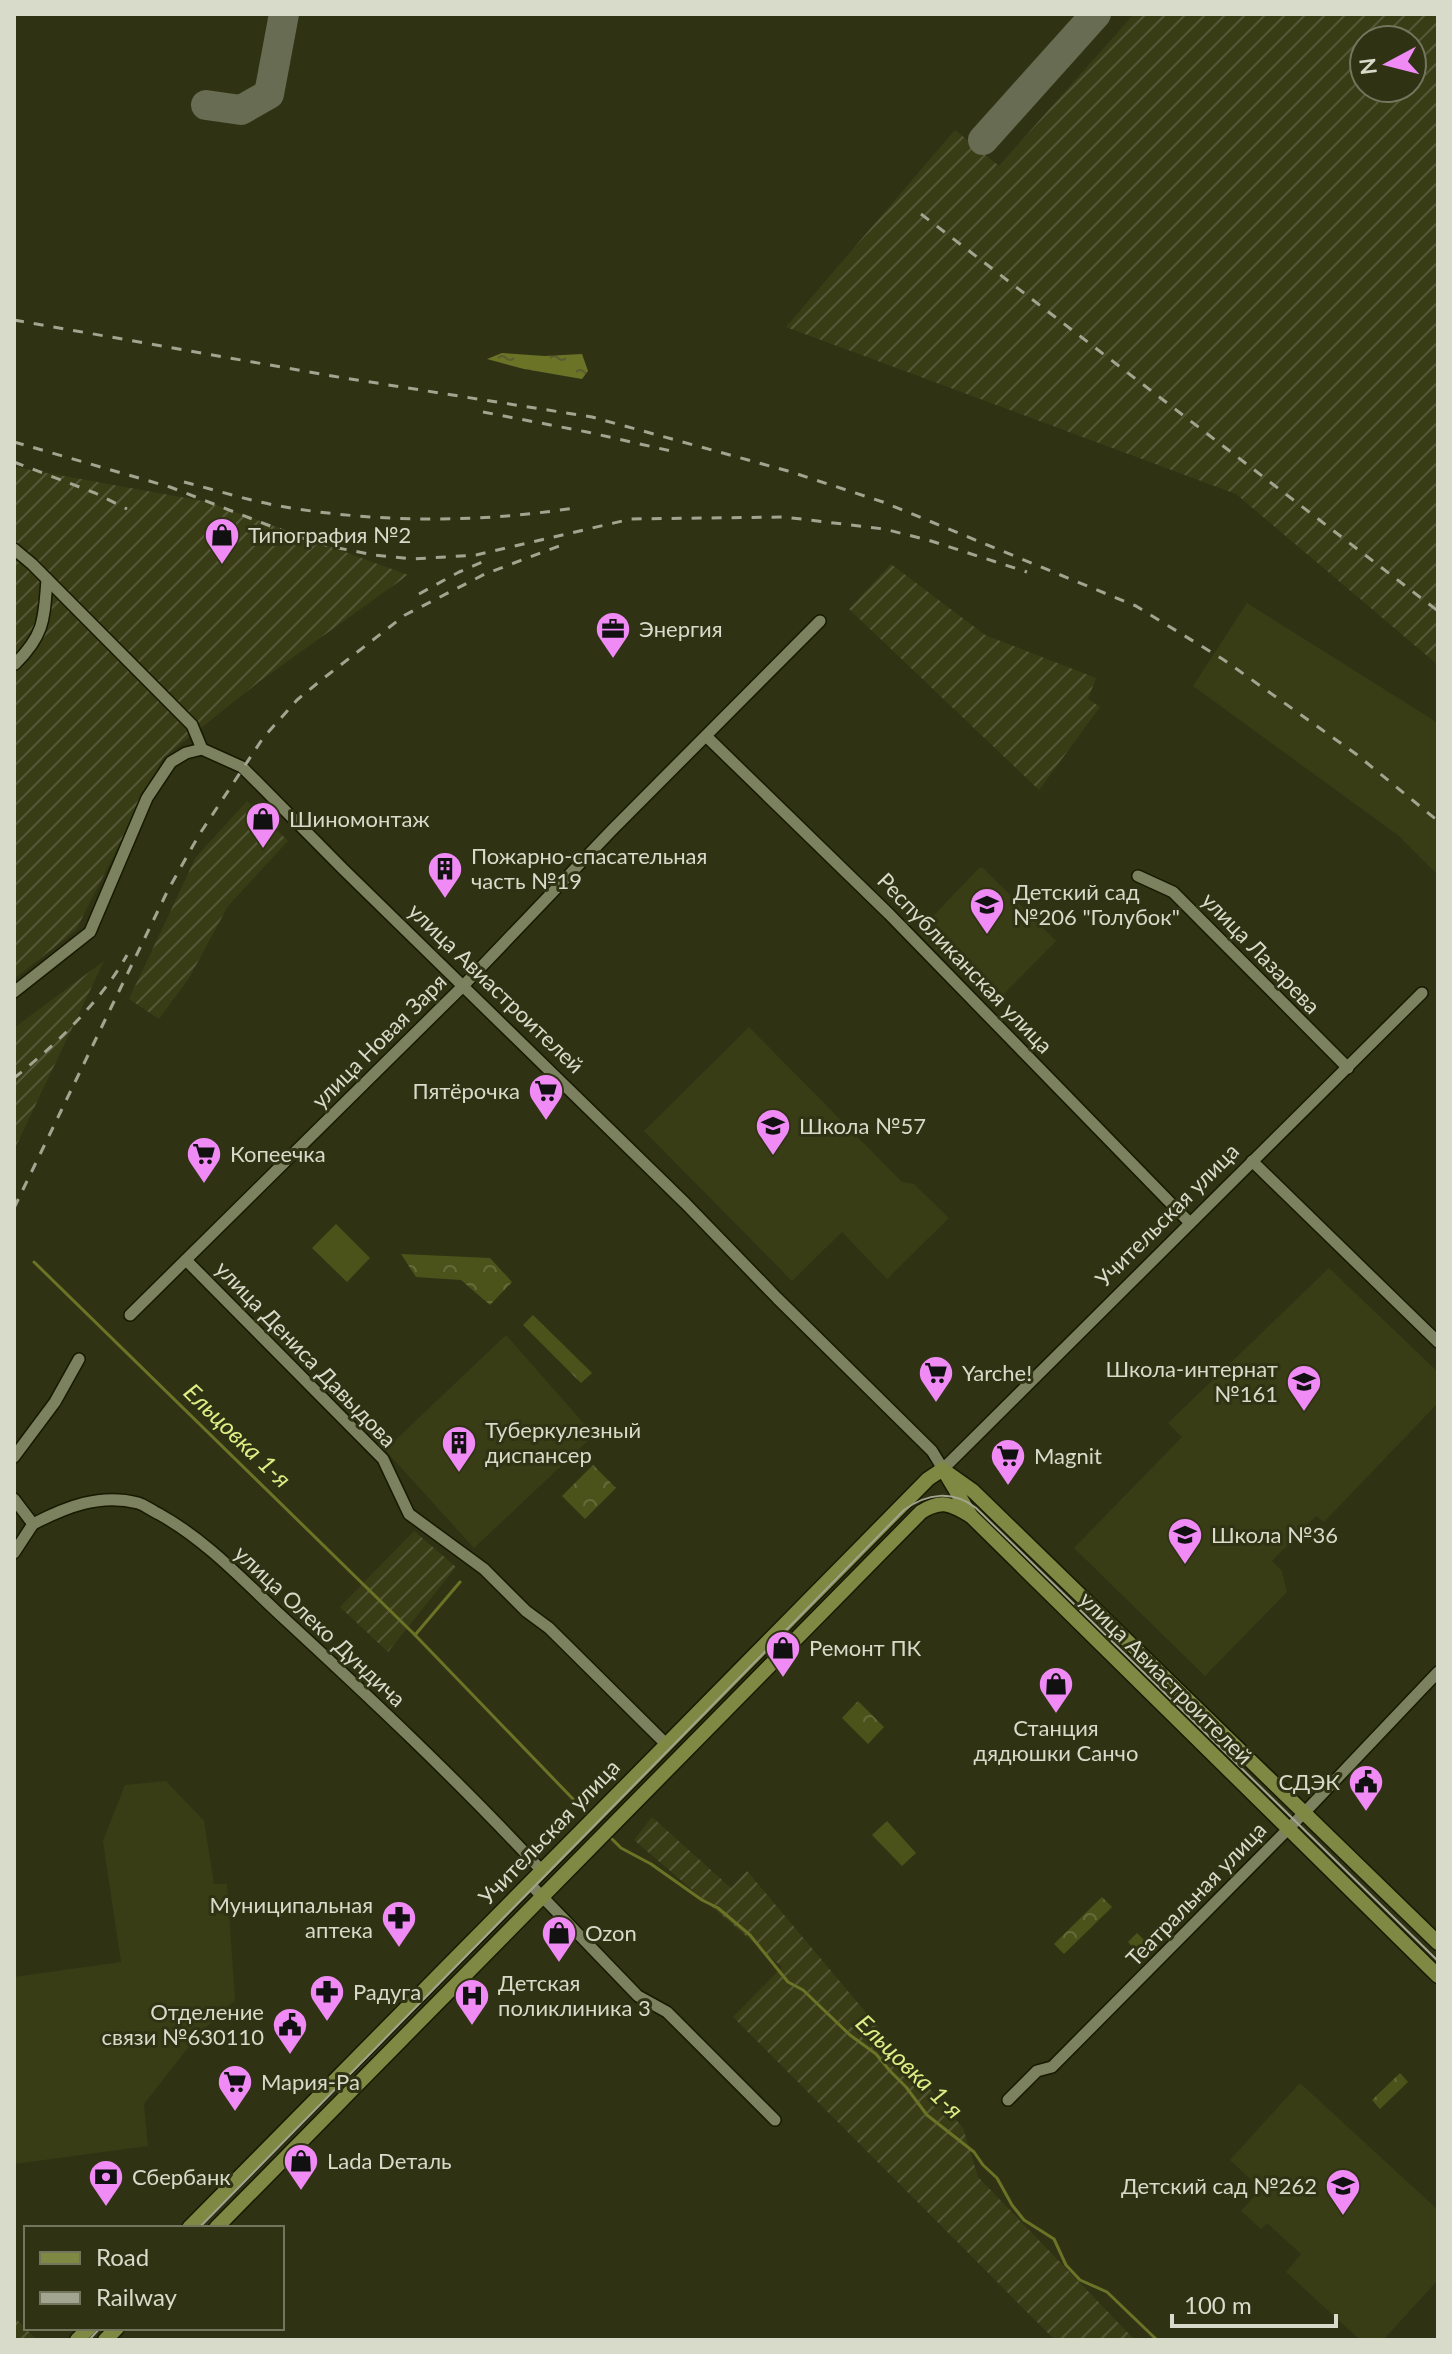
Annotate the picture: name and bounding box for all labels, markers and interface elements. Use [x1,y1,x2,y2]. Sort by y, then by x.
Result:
north arrow [1348,24,1428,104]
text: N [1353,56,1382,77]
shop icon: Типография №2 [203,516,241,566]
place label: Типография №2 [248,521,411,548]
office icon: Энергия [594,610,632,660]
place label: Энергия [639,615,723,642]
shop icon: Шиномонтаж [244,800,282,850]
place label: Шиномонтаж [289,805,430,832]
place label: Пожарно-спасательная часть №19 [471,842,707,894]
building icon: Пожарно-спасательная часть №19 [426,850,464,900]
street label: Республиканская улица [872,867,1059,1059]
place label: Детский сад №206 "Голубок" [1013,878,1180,930]
school or university icon: Детский сад №206 "Голубок" [968,886,1006,936]
street label: улица Лазарева [1196,886,1326,1019]
street label: улица Авиастроителей [403,897,590,1078]
street label: улица Новая Заря [306,968,452,1114]
supermarket icon: Пятёрочка [527,1072,565,1122]
place label: Пятёрочка [413,1077,520,1104]
school or university icon: Школа №57 [754,1107,792,1157]
place label: Школа №57 [799,1112,926,1139]
supermarket icon: Копеечка [185,1135,223,1185]
street label: Учительская улица [1089,1137,1244,1292]
place label: Копеечка [230,1140,326,1167]
street label: улица Дениса Давыдова [210,1255,402,1453]
supermarket icon: Yarche! [917,1354,955,1404]
place label: Школа-интернат №161 [1106,1355,1278,1407]
place label: Yarche! [962,1359,1032,1386]
school or university icon: Школа-интернат №161 [1285,1363,1323,1413]
water label: Ельцовка 1-я [179,1377,298,1493]
place label: Туберкулезный диспансер [485,1416,641,1468]
building icon: Туберкулезный диспансер [440,1424,478,1474]
supermarket icon: Magnit [989,1437,1027,1487]
place label: Magnit [1034,1442,1102,1469]
school or university icon: Школа №36 [1166,1516,1204,1566]
place label: Школа №36 [1211,1521,1338,1548]
street label: улица Олеко Дундича [229,1539,412,1712]
street label: улица Авиастроителей [1074,1586,1258,1770]
shop icon: Ремонт ПК [764,1629,802,1679]
place label: Ремонт ПК [809,1634,922,1661]
shop icon: Станция дядюшки Санчо [1037,1665,1075,1715]
place label: Станция дядюшки Санчо [974,1714,1138,1766]
street label: Учительская улица [472,1753,625,1910]
public building icon: СДЭК [1347,1763,1385,1813]
place label: СДЭК [1278,1768,1340,1795]
street label: Театральная улица [1120,1816,1271,1971]
place label: Муниципальная аптека [210,1891,373,1943]
pharmacy icon: Муниципальная аптека [380,1899,418,1949]
shop icon: Ozon [540,1914,578,1964]
place label: Ozon [585,1919,637,1946]
place label: Детская поликлиника 3 [498,1969,651,2021]
pharmacy icon: Радуга [308,1973,346,2023]
hospital icon: Детская поликлиника 3 [453,1977,491,2027]
place label: Радуга [353,1978,421,2005]
place label: Отделение связи №630110 [102,1998,264,2050]
public building icon: Отделение связи №630110 [271,2006,309,2056]
water label: Ельцовка 1-я [851,2008,970,2124]
supermarket icon: Мария-Ра [216,2063,254,2113]
place label: Мария-Ра [261,2068,360,2095]
shop icon: Lada Dеталь [282,2142,320,2192]
place label: Lada Dеталь [327,2147,452,2174]
bank icon: Сбербанк [87,2158,125,2208]
place label: Сбербанк [132,2163,231,2190]
school or university icon: Детский сад №262 [1324,2167,1362,2217]
place label: Детский сад №262 [1121,2172,1317,2199]
legend [24,2226,284,2330]
text: Road [96,2242,149,2271]
scale bar [1172,2278,1336,2328]
text: Railway [96,2282,178,2311]
text: 100 m [1184,2290,1252,2319]

